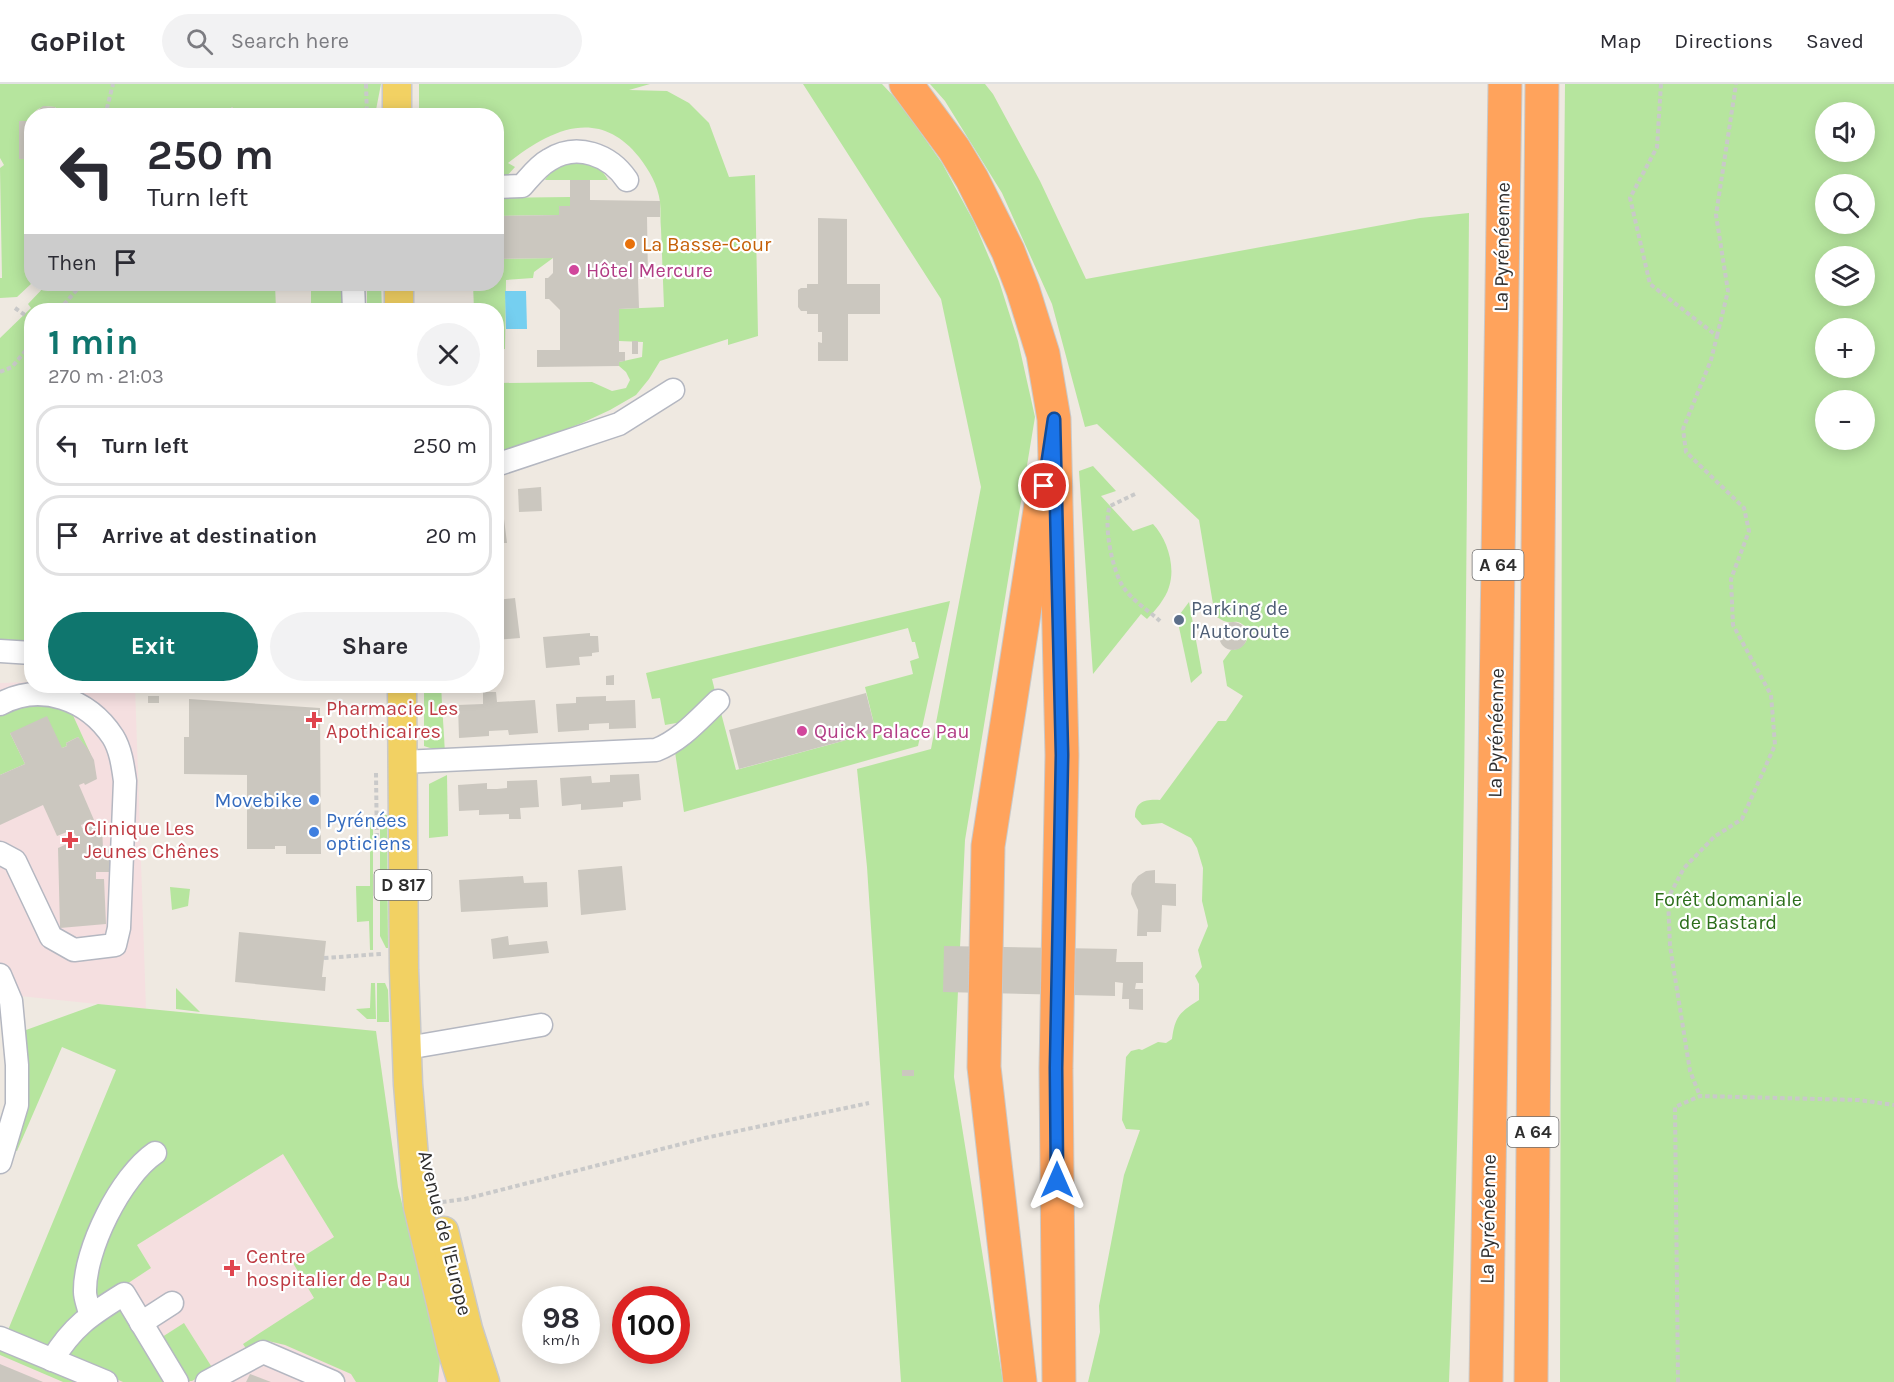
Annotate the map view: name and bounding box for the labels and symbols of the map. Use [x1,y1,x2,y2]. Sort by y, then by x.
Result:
street label: La Pyrénéenne [1489,182,1515,312]
place label: La Basse-Cour [642,233,772,256]
marker: La Basse-Cour [623,237,637,251]
place label: Hôtel Mercure [586,259,713,282]
marker: Hôtel Mercure [567,263,581,277]
pin [1018,460,1069,511]
road number: A 64 [1472,550,1524,580]
place label: Parking de l'Autoroute [1191,597,1289,643]
marker: Parking de l'Autoroute [1172,613,1186,627]
street label: La Pyrénéenne [1483,668,1509,798]
place label: Pharmacie Les Apothicaires [326,697,459,743]
marker: Pharmacie Les Apothicaires [307,713,321,727]
place label: Quick Palace Pau [814,720,970,743]
marker: Quick Palace Pau [795,724,809,738]
place label: Movebike [214,789,302,812]
marker: Movebike [307,793,321,807]
place label: Pyrénées opticiens [326,809,411,855]
place label: Clinique Les Jeunes Chênes [84,817,220,863]
marker: Pyrénées opticiens [307,825,321,839]
marker: Clinique Les Jeunes Chênes [61,831,79,849]
road number: D 817 [374,870,432,900]
park label: Forêt domaniale de Bastard [1654,888,1802,934]
road number: A 64 [1508,1117,1558,1147]
street label: Avenue de l'Europe [413,1148,477,1318]
position arrow [1025,1148,1089,1212]
street label: La Pyrénéenne [1475,1154,1501,1284]
place label: Centre hospitalier de Pau [246,1245,411,1291]
marker: Centre hospitalier de Pau [223,1259,241,1277]
speed limit sign: 100 [612,1286,690,1364]

